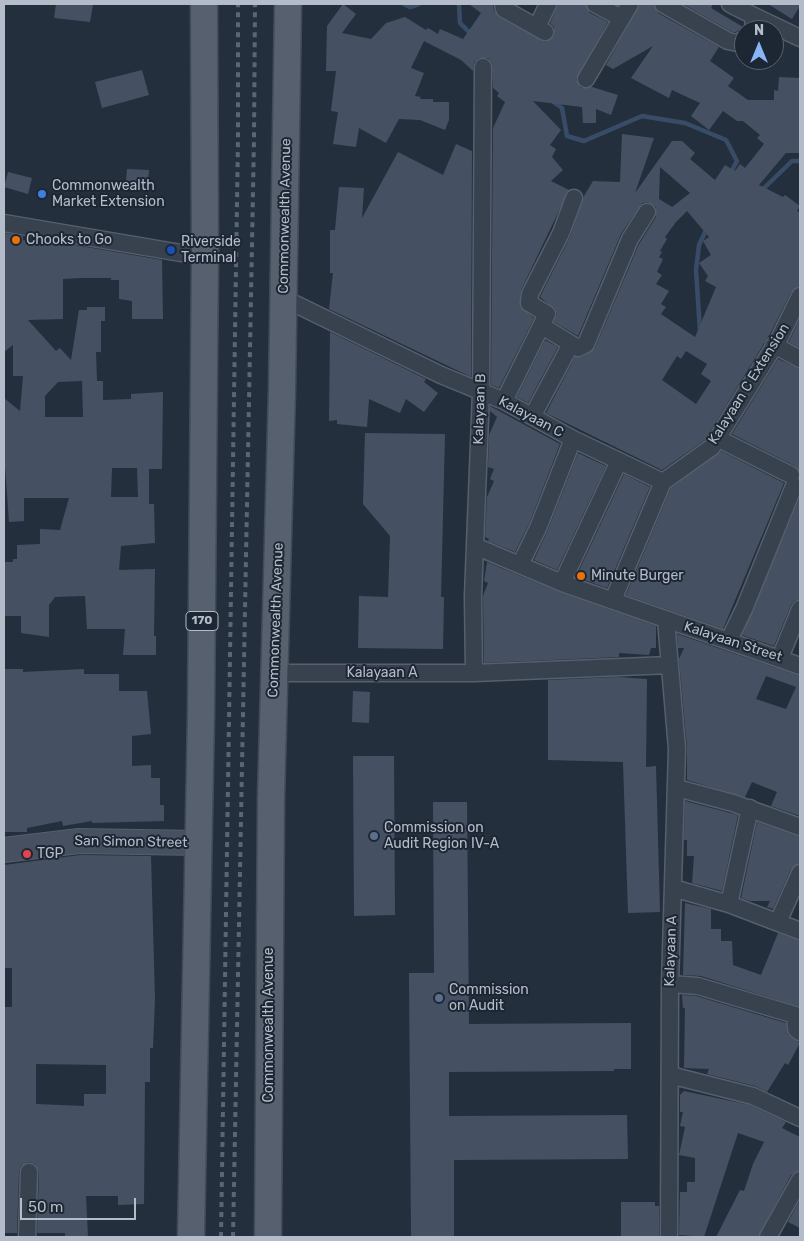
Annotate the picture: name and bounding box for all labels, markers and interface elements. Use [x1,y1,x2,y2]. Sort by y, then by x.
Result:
north arrow [734,20,784,70]
text: N [754,22,764,39]
street label: Commonwealth Avenue [275,138,295,294]
place label: Commonwealth Market Extension [52,178,165,210]
marker: Commonwealth Market Extension [36,188,48,200]
place label: Chooks to Go [26,232,112,248]
marker: Chooks to Go [10,234,22,246]
place label: Riverside Terminal [181,234,241,266]
marker: Riverside Terminal [165,244,177,256]
street label: Kalayaan C Extension [705,320,793,448]
street label: Kalayaan B [470,373,490,445]
street label: Kalayaan C [496,393,566,441]
street label: Commonwealth Avenue [265,542,287,698]
place label: Minute Burger [591,568,684,584]
marker: Minute Burger [575,570,587,582]
road number: 170 [186,612,218,630]
street label: Kalayaan Street [682,618,784,666]
street label: Kalayaan A [346,665,418,681]
place label: Commission on Audit Region IV-A [384,820,499,852]
marker: Commission on Audit Region IV-A [368,830,380,842]
street label: San Simon Street [74,833,188,851]
place label: TGP [37,846,63,862]
marker: TGP [21,848,33,860]
street label: Kalayaan A [661,915,681,987]
street label: Commonwealth Avenue [261,947,277,1103]
place label: Commission on Audit [449,982,529,1014]
marker: Commission on Audit [433,992,445,1004]
scale bar [22,1188,139,1220]
text: 50 m [28,1198,63,1216]

